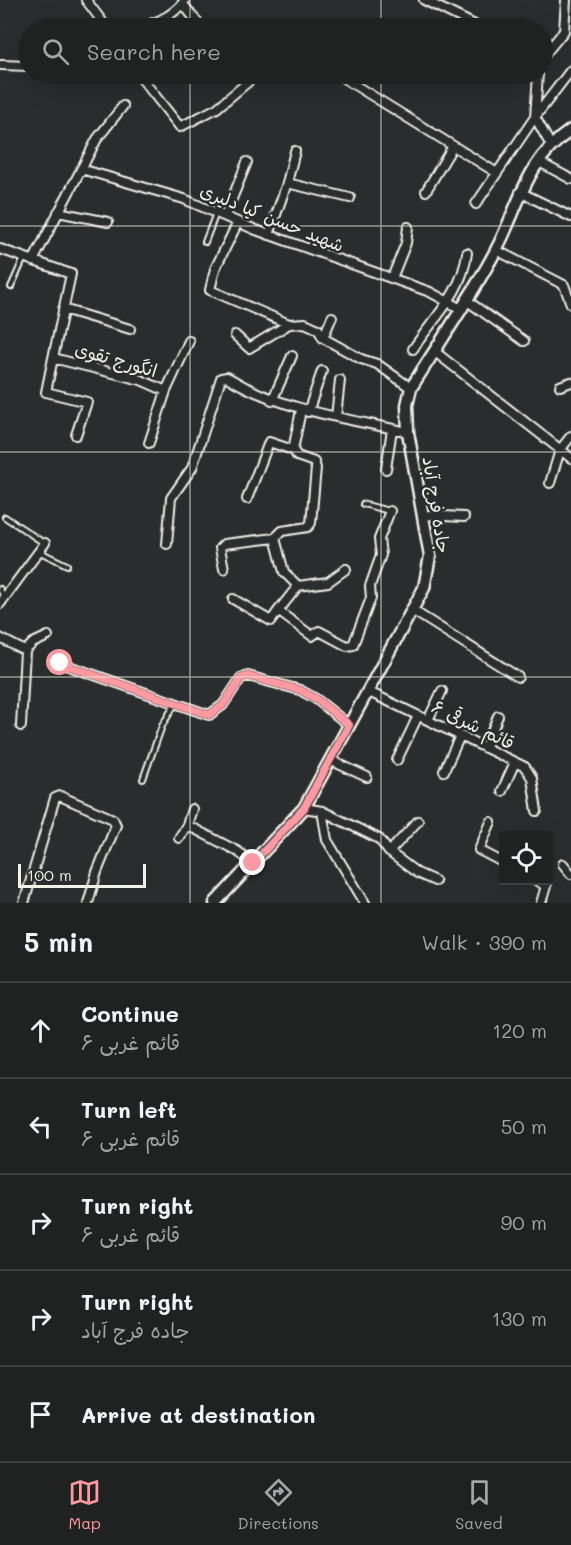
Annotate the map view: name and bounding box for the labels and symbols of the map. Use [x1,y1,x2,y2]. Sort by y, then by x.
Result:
street label: شهید حسن کیا دلیری [197,177,348,257]
street label: انگورج تقوی [72,336,160,383]
street label: جاده فرج آباد [417,455,456,555]
route start [46,649,72,675]
street label: قائم شرقی ۶ [427,694,519,757]
route end [239,849,265,875]
scale bar [18,861,146,888]

